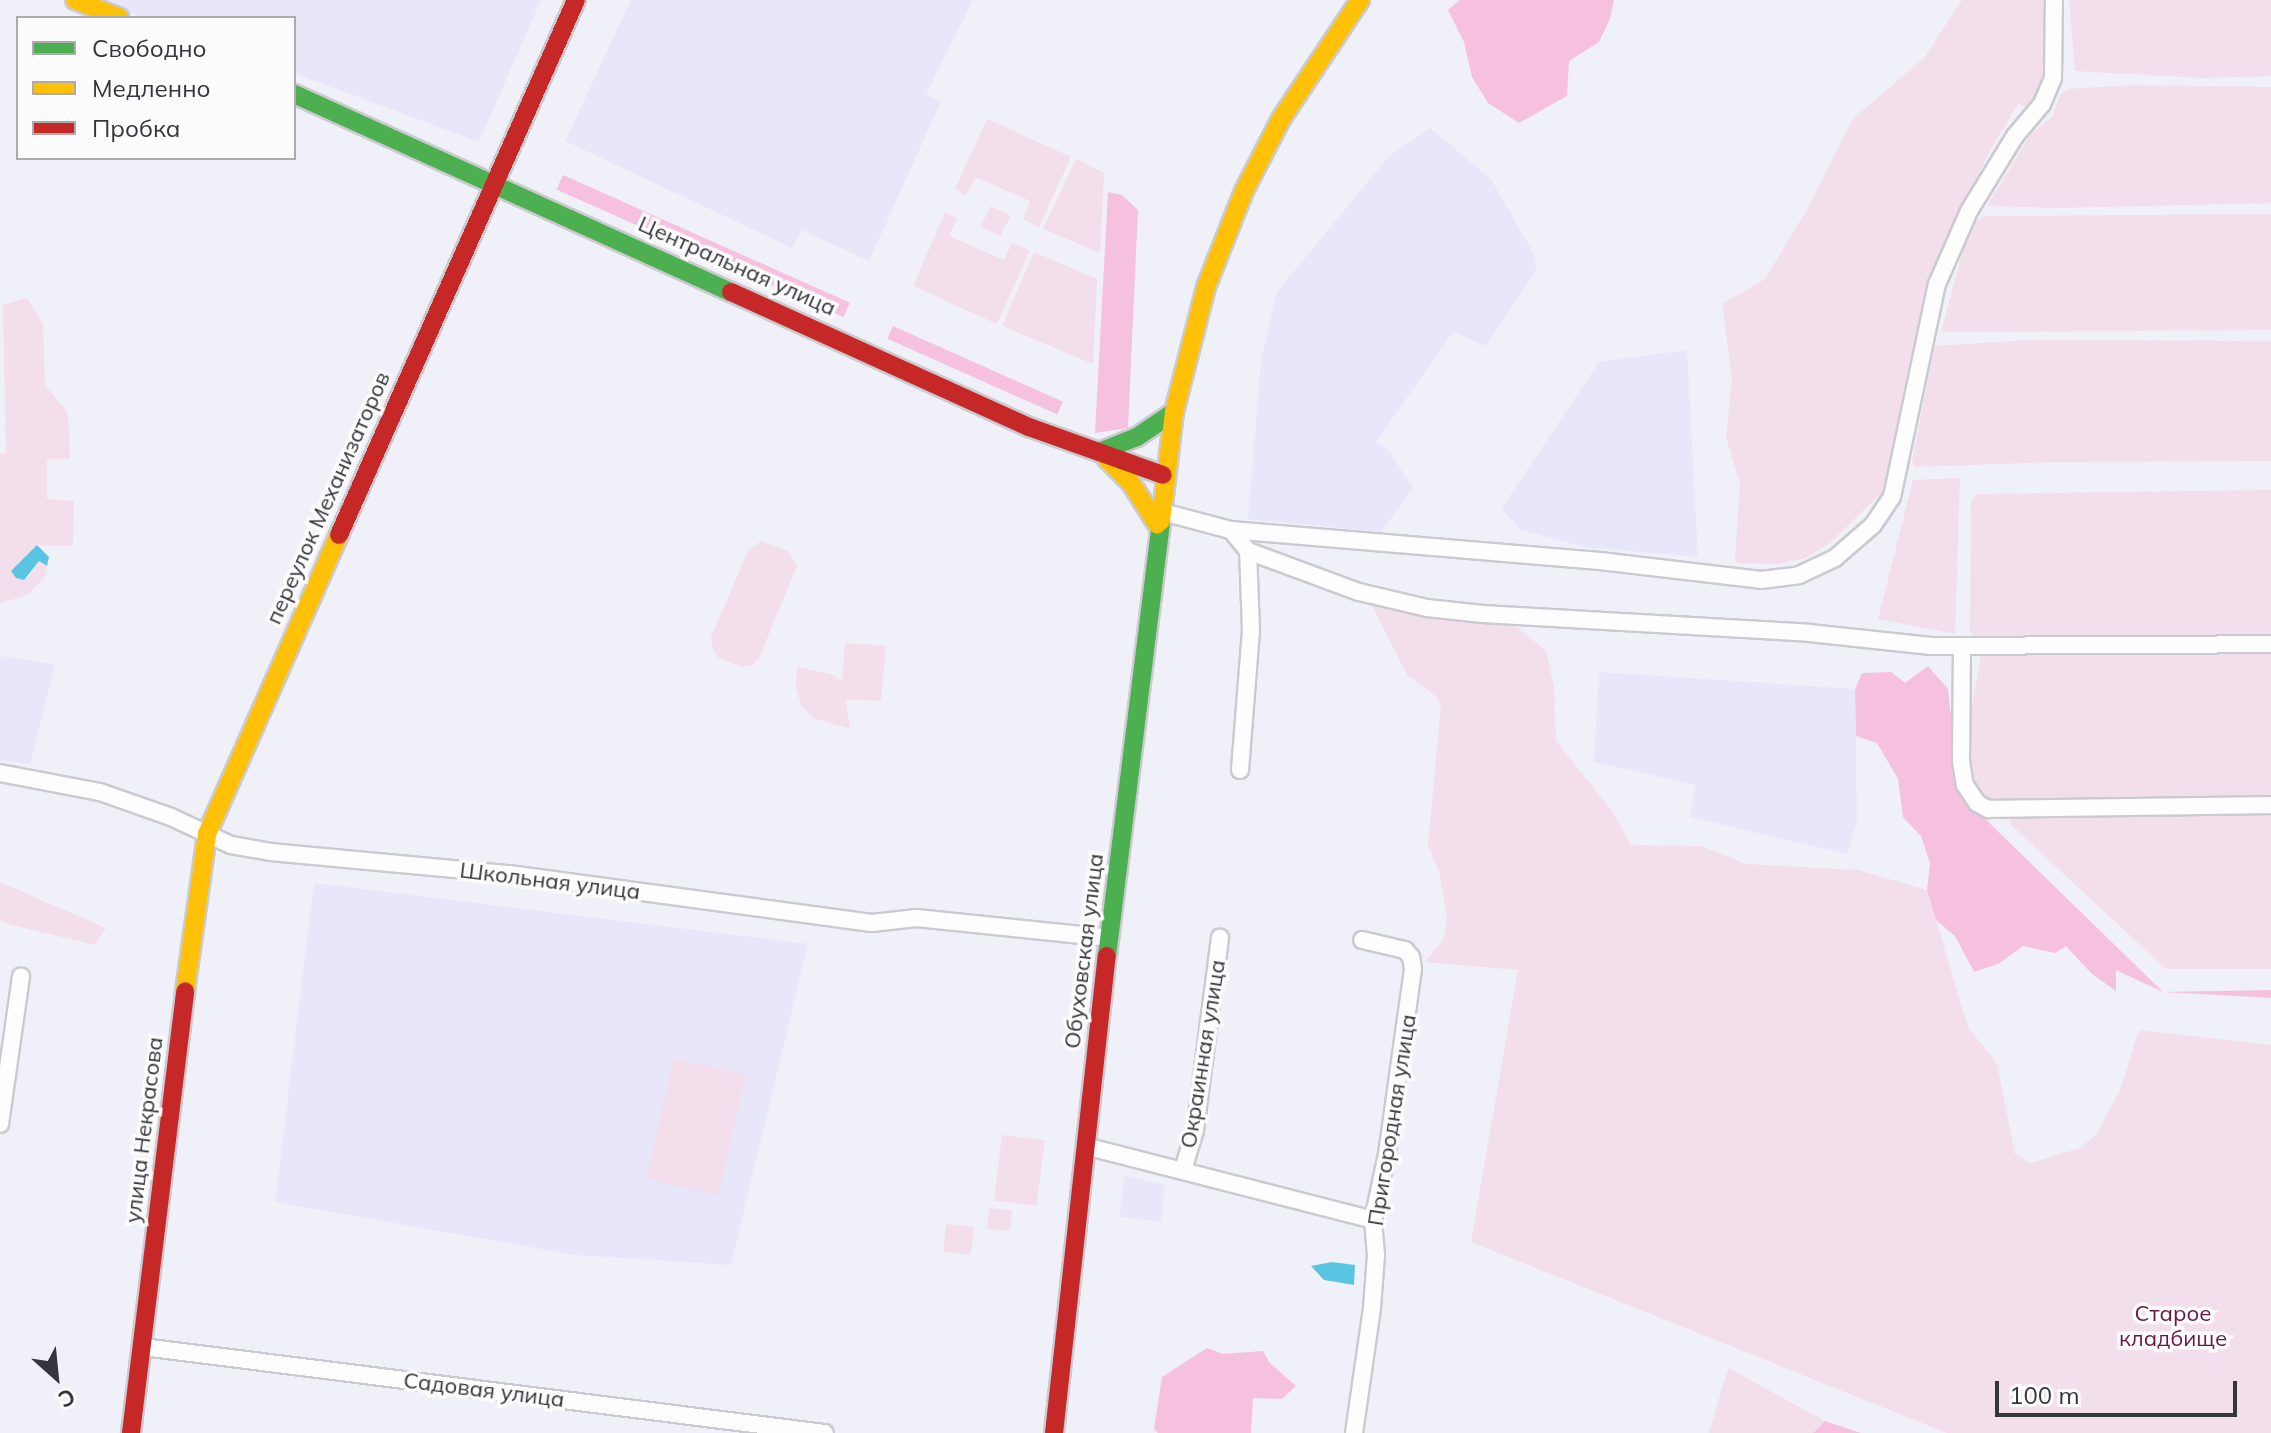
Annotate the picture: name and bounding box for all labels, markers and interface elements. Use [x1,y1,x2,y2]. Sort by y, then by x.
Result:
legend [16,16,296,160]
text: Свободно [92,33,207,63]
text: Медленно [92,73,211,103]
text: Пробка [92,113,180,143]
street label: Центральная улица [634,211,840,321]
street label: переулок Механизаторов [260,368,396,628]
street label: Обуховская улица [1059,852,1109,1050]
street label: Школьная улица [458,857,642,905]
street label: Окраинная улица [1175,958,1231,1150]
street label: Пригородная улица [1362,1012,1422,1228]
street label: улица Некрасова [119,1036,169,1224]
park label: Старое кладбище [2119,1300,2227,1352]
north arrow [16,1337,96,1417]
scale bar [1999,1365,2241,1415]
street label: Садовая улица [402,1367,566,1413]
text: 100 m [2009,1380,2080,1410]
text: С [54,1382,80,1414]

